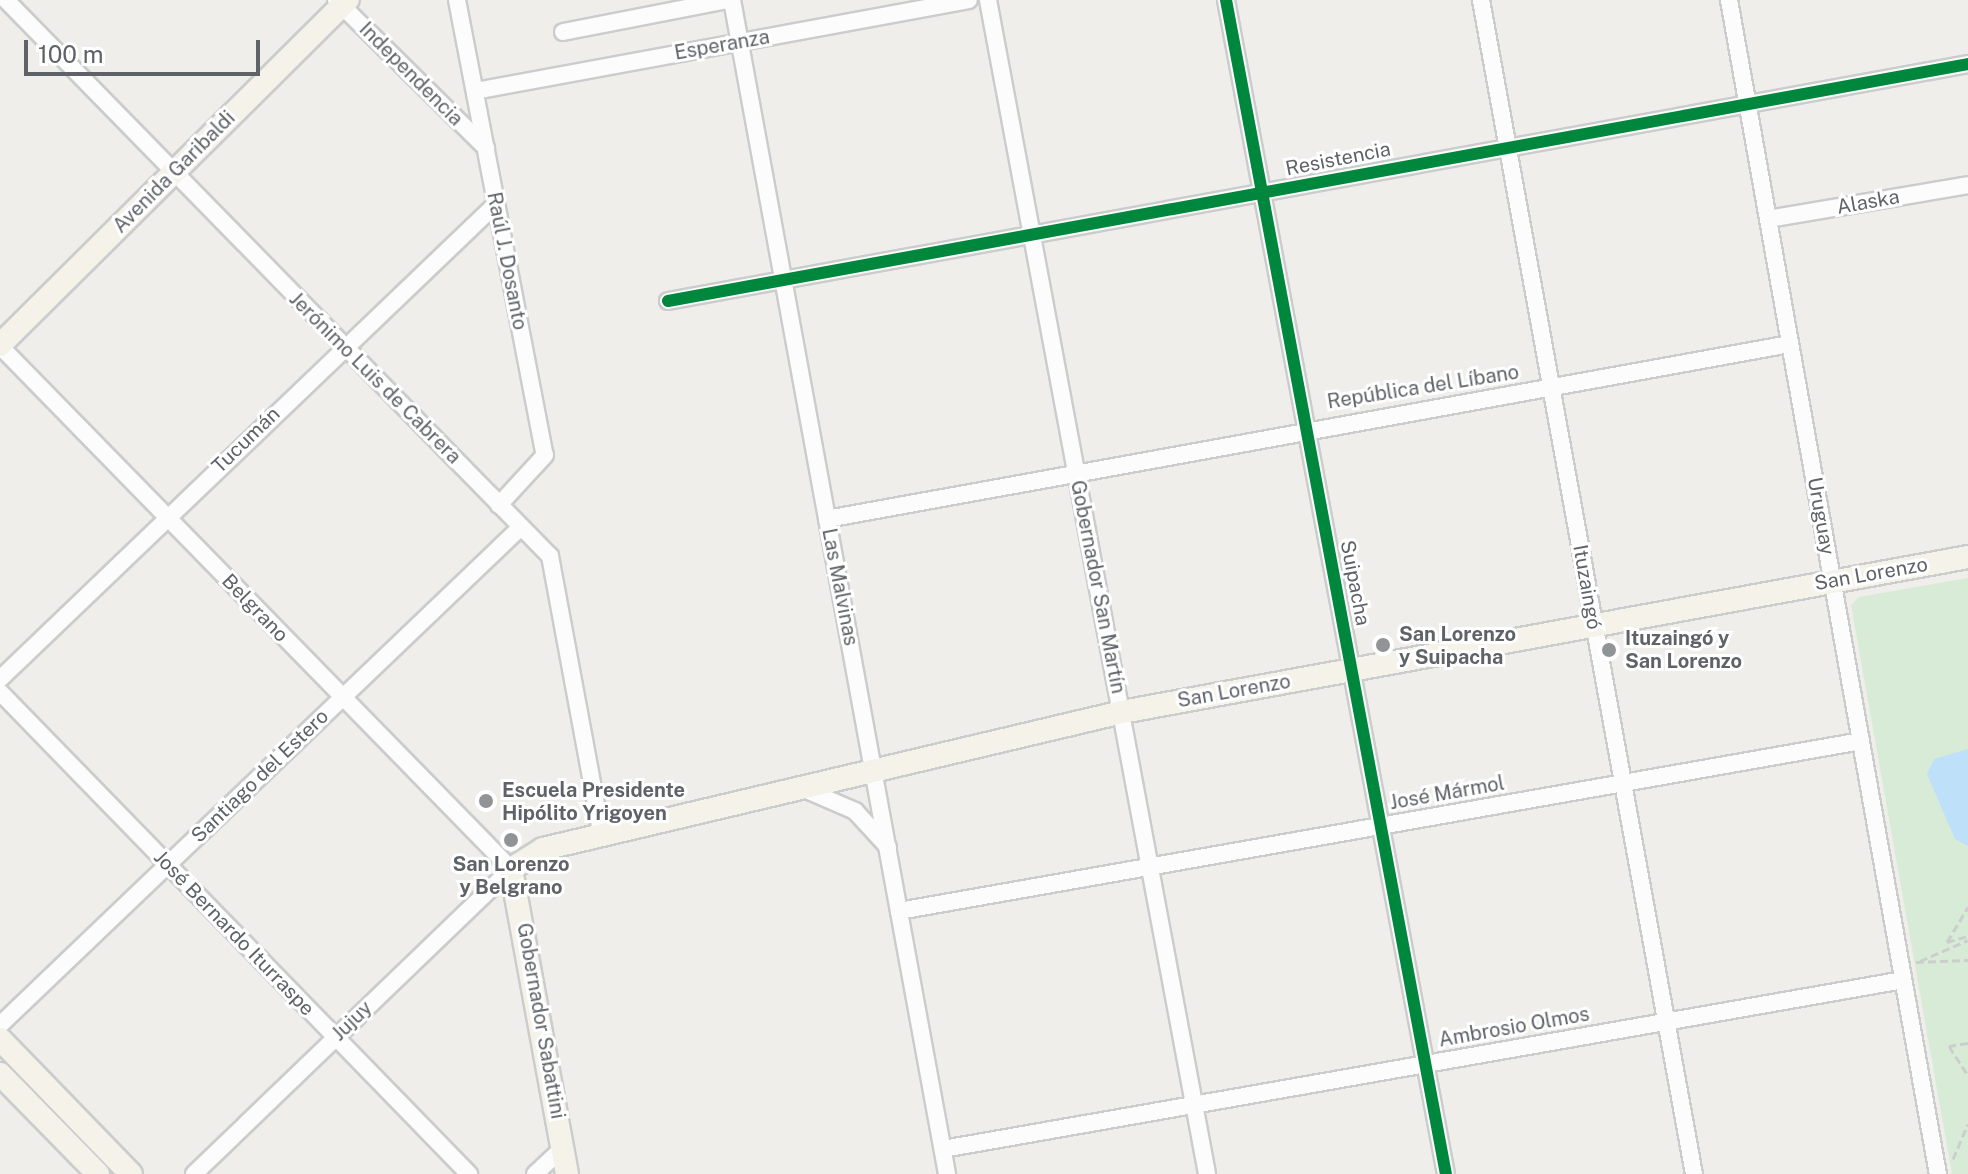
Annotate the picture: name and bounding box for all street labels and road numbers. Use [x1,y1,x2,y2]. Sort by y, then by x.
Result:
street label: Independencia [354,17,468,131]
street label: Esperanza [672,25,772,65]
street label: Avenida Garibaldi [108,106,240,238]
street label: Resistencia [1283,137,1393,181]
street label: Alaska [1835,185,1901,219]
street label: Raúl J. Dosanto [482,190,532,332]
street label: Jerónimo Luis de Cabrera [284,287,466,469]
street label: República del Líbano [1325,360,1521,414]
street label: Tucumán [207,402,285,478]
street label: Uruguay [1802,475,1840,557]
street label: Gobernador San Martín [1066,478,1130,696]
street label: Las Malvinas [817,526,863,648]
street label: Suipacha [1335,538,1375,628]
street label: Ituzaingó [1568,543,1606,631]
street label: San Lorenzo [1812,552,1930,596]
street label: Belgrano [217,569,293,647]
street label: San Lorenzo [1175,669,1293,713]
street label: Santiago del Estero [186,704,334,848]
street label: José Mármol [1388,771,1506,815]
street label: José Bernardo Iturraspe [149,845,319,1021]
street label: Gobernador Sabattini [512,921,570,1121]
street label: Jujuy [327,996,377,1046]
street label: Ambrosio Olmos [1437,1002,1591,1052]

